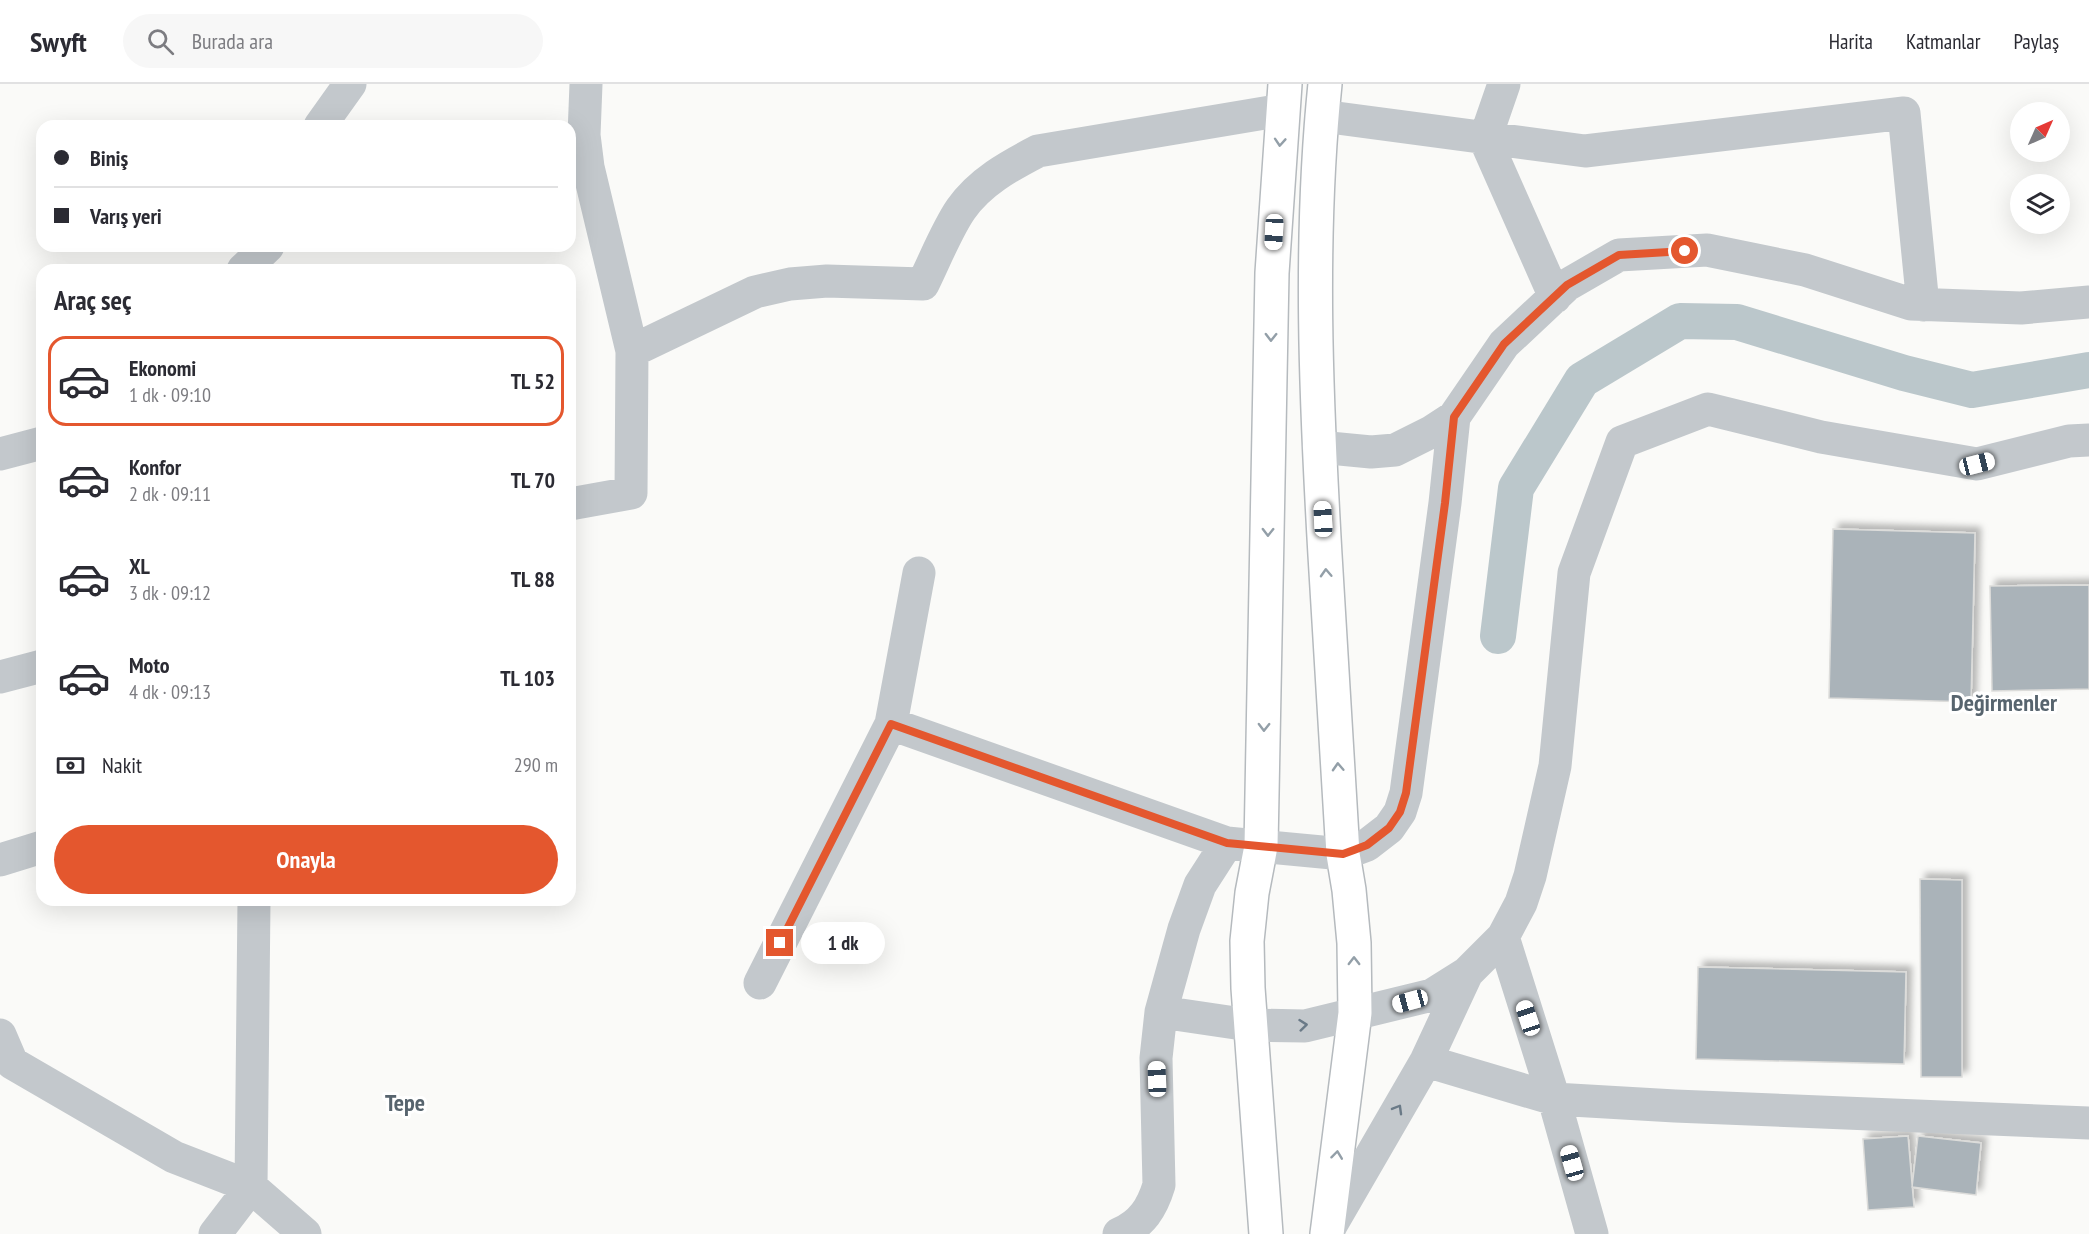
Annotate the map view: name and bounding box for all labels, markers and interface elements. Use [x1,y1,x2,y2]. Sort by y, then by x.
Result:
search box [123,14,543,68]
text: Swyft [30,23,87,60]
icon: search [144,25,177,58]
text: Burada ara [192,27,273,55]
text: Harita [1829,28,1873,55]
text: Katmanlar [1906,28,1980,55]
text: Paylaş [2013,28,2059,55]
north arrow [2010,102,2070,162]
map controls [2010,102,2070,234]
one-way arrow [1273,138,1286,147]
text: Biniş [90,144,128,172]
button: layers [2010,174,2070,234]
text: Varış yeri [90,202,162,230]
car [1264,214,1284,250]
route start [1671,237,1698,264]
text: Araç seç [54,283,132,317]
one-way arrow [1265,333,1277,342]
icon: car [57,354,111,408]
text: Ekonomi [129,354,196,382]
text: TL 52 [511,367,555,395]
text: 1 dk · 09:10 [129,382,211,408]
car [1957,451,1997,477]
icon: car [57,453,111,507]
text: Konfor [129,453,181,481]
text: TL 70 [511,466,555,494]
text: 2 dk · 09:11 [129,481,211,507]
car [1313,501,1333,537]
one-way arrow [1262,527,1275,536]
icon: car [57,552,111,606]
text: XL [129,552,150,580]
text: TL 88 [511,565,555,593]
one-way arrow [1320,568,1333,577]
text: 3 dk · 09:12 [129,580,211,606]
icon: car [57,651,111,705]
text: Moto [129,651,170,679]
text: TL 103 [500,664,555,692]
text: 4 dk · 09:13 [129,679,211,705]
district label: Değirmenler [1951,687,2058,718]
one-way arrow [1258,722,1270,731]
icon: cash [54,749,87,782]
text: Nakit [102,751,142,779]
text: 290 m [514,752,558,778]
one-way arrow [1331,763,1344,772]
button: Onayla [54,825,558,894]
callout: 1 dk [801,922,885,964]
route end [766,929,793,956]
text: 1 dk [828,930,858,956]
one-way arrow [1348,957,1360,966]
car [1390,988,1430,1014]
car [1514,998,1542,1038]
one-way arrow [1298,1019,1307,1032]
car [1147,1061,1167,1097]
district label: Tepe [385,1087,425,1118]
one-way arrow [1391,1105,1403,1115]
car [1558,1143,1586,1183]
one-way arrow [1330,1151,1342,1160]

